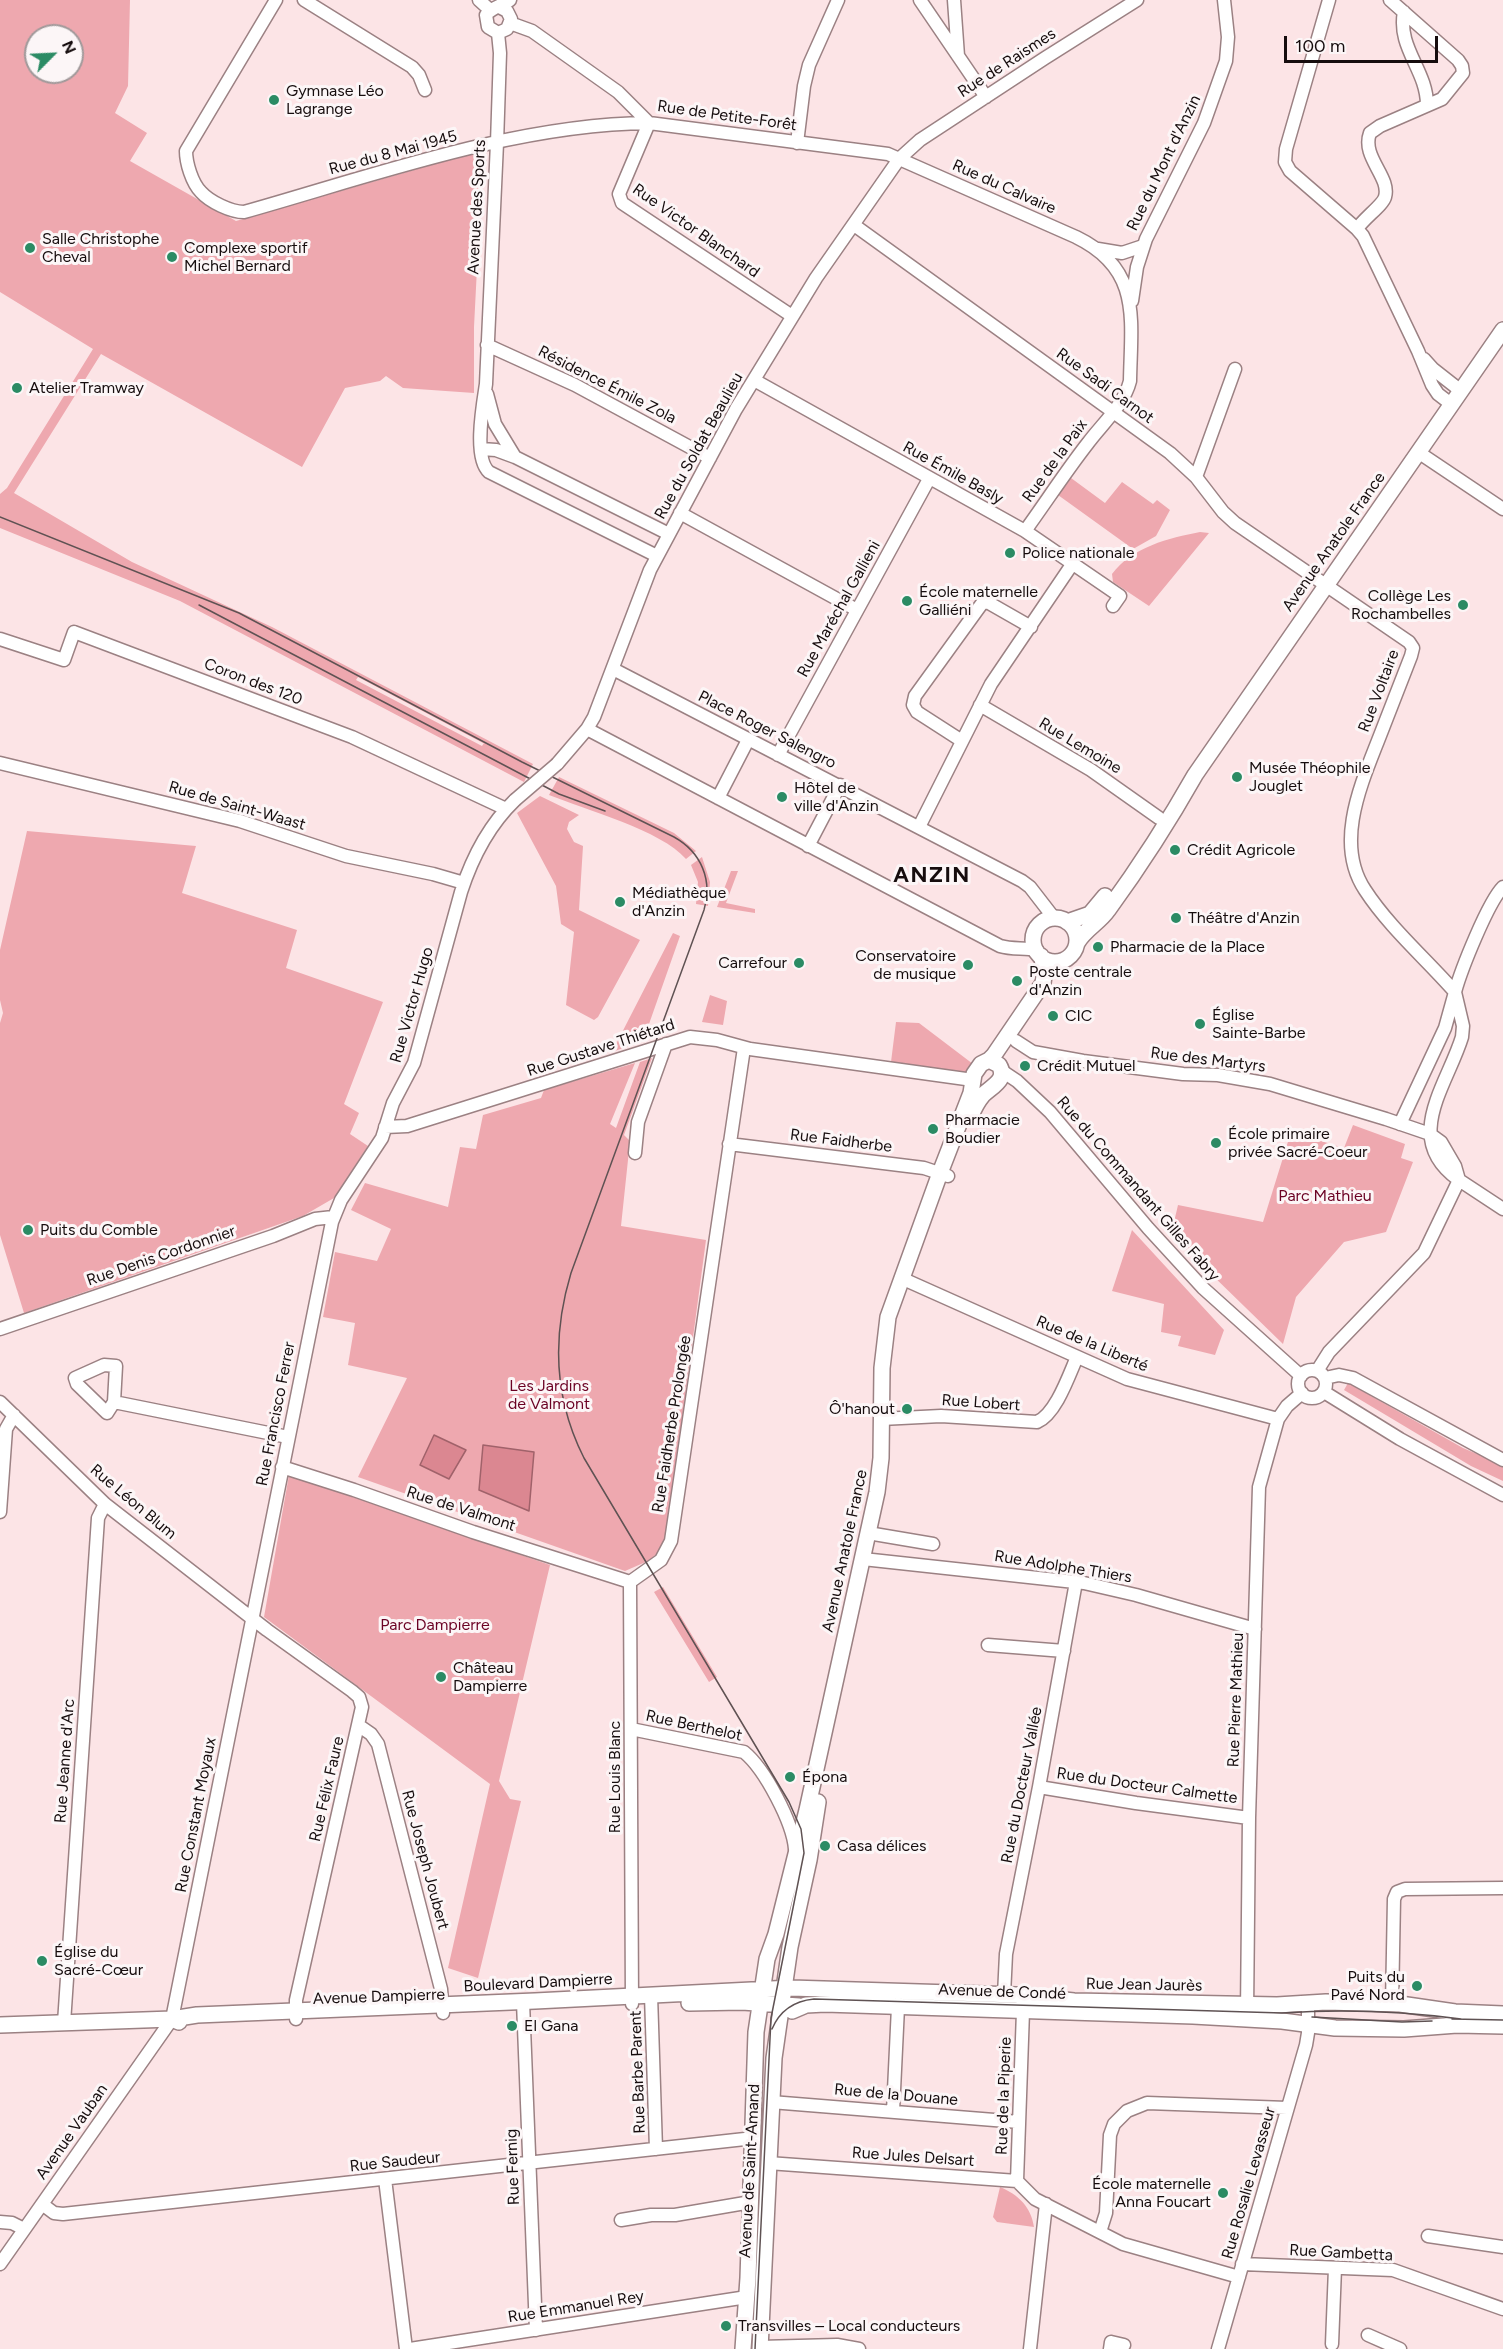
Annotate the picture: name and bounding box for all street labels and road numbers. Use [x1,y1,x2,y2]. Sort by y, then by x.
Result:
street label: Rue de Raismes [954,24,1060,102]
street label: Rue du Mont d'Anzin [1123,92,1205,234]
street label: Rue de Petite-Forêt [656,97,798,135]
street label: Rue du 8 Mai 1945 [327,127,459,179]
street label: Avenue des Sports [464,139,490,275]
street label: Rue du Calvaire [949,156,1059,218]
street label: Rue Victor Blanchard [629,180,763,282]
street label: Résidence Émile Zola [535,342,679,428]
street label: Rue Sadi Carnot [1052,344,1158,428]
street label: Rue du Soldat Beaulieu [651,369,747,523]
street label: Rue de la Paix [1018,416,1092,506]
street label: Rue Émile Basly [899,437,1007,509]
street label: Avenue Anatole France [1279,469,1389,615]
street label: Rue Maréchal Gallieni [793,537,885,681]
street label: Rue Voltaire [1354,647,1404,735]
street label: Coron des 120 [201,654,305,710]
street label: Place Roger Salengro [695,687,839,773]
street label: Rue Lemoine [1035,714,1125,778]
street label: Rue de Saint-Waast [166,777,308,835]
street label: Rue Victor Hugo [386,945,438,1065]
street label: Rue Gustave Thiétard [525,1015,677,1081]
street label: Rue des Martyrs [1149,1043,1267,1077]
street label: Rue du Commandant Gilles Fabry [1053,1093,1223,1285]
street label: Rue Faidherbe [789,1125,893,1157]
street label: Rue Denis Cordonnier [84,1222,238,1290]
street label: Rue de la Liberté [1033,1312,1151,1376]
street label: Rue Faidherbe Prolongée [649,1334,695,1514]
street label: Rue Francisco Ferrer [253,1340,299,1488]
street label: Rue Lobert [941,1391,1021,1415]
street label: Rue Léon Blum [86,1460,180,1544]
street label: Avenue Anatole France [818,1468,872,1634]
street label: Rue de Valmont [404,1482,518,1536]
street label: Rue Adolphe Thiers [993,1547,1133,1587]
street label: Rue Pierre Mathieu [1224,1632,1248,1768]
street label: Rue Jeanne d'Arc [51,1698,79,1824]
street label: Rue du Docteur Vallée [997,1705,1047,1865]
street label: Rue Berthelot [644,1706,744,1746]
street label: Rue Louis Blanc [605,1721,625,1833]
street label: Rue Félix Faure [306,1734,348,1844]
street label: Rue Constant Moyaux [172,1736,220,1894]
street label: Rue du Docteur Calmette [1055,1764,1239,1808]
street label: Rue Joseph Joubert [397,1788,453,1932]
street label: Boulevard Dampierre [463,1970,613,1996]
street label: Rue Jean Jaurès [1086,1974,1202,1996]
street label: Avenue de Condé [938,1980,1066,2004]
street label: Avenue Dampierre [313,1985,445,2009]
street label: Rue Barbe Parent [626,2010,650,2134]
street label: Rue de la Piperie [992,2037,1016,2155]
street label: Rue de la Douane [833,2080,959,2110]
street label: Avenue Vauban [32,2081,112,2183]
street label: Avenue de Saint-Amand [736,2083,764,2259]
street label: Rue Rosalie Levasseur [1218,2105,1280,2261]
street label: Rue Fernig [502,2128,524,2206]
street label: Rue Jules Delsart [851,2143,975,2171]
street label: Rue Saudeur [349,2148,441,2176]
street label: Rue Gambetta [1289,2241,1393,2265]
street label: Rue Emmanuel Rey [507,2287,645,2327]

